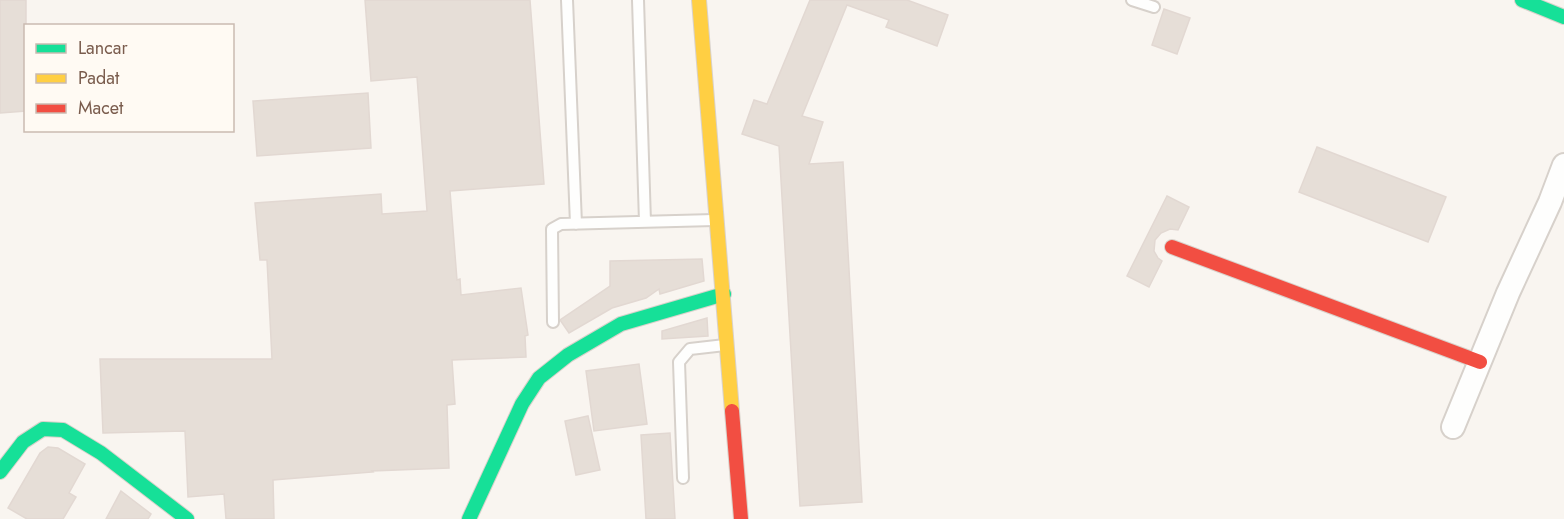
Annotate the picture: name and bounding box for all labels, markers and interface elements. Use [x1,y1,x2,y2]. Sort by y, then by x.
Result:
legend [24,24,234,132]
text: Lancar [78,35,128,61]
text: Padat [78,65,120,91]
text: Macet [78,95,124,121]

